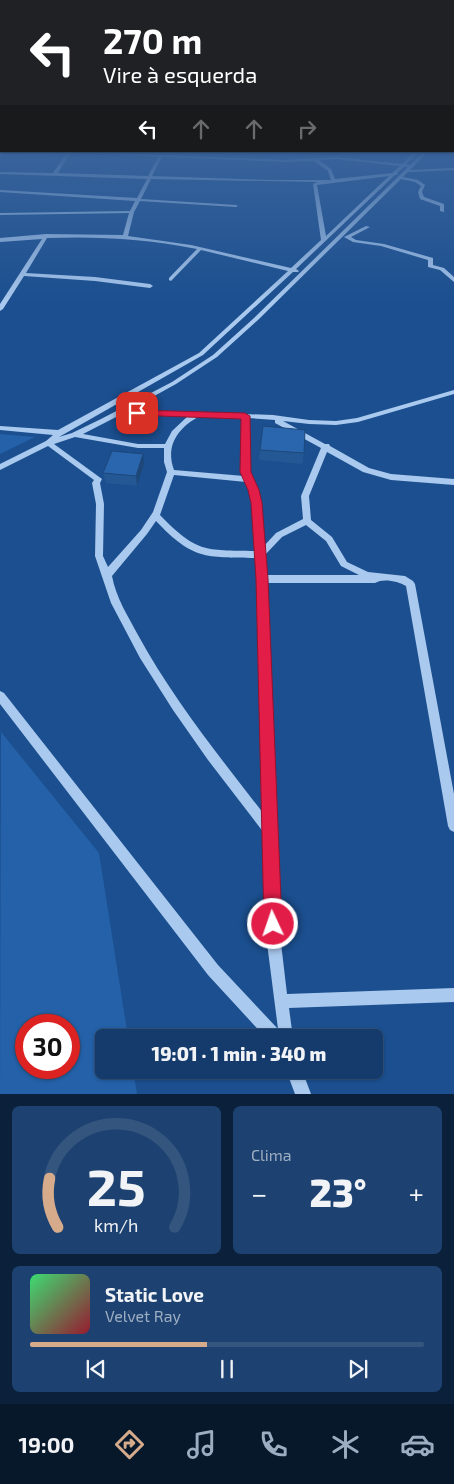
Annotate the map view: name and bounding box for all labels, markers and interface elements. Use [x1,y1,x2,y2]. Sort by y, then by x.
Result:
text: 270 m [103,19,202,61]
icon: left [20,20,85,85]
text: Vire à esquerda [103,61,257,87]
icon: left [134,115,162,143]
icon: ahead [187,115,215,143]
icon: ahead [240,115,268,143]
icon: right [293,115,321,143]
pin [116,392,158,434]
icon: arrive [123,399,151,427]
position arrow [246,897,298,949]
speed limit sign: 30 [15,1014,80,1079]
text: 19:01 · 1 min · 340 m [152,1042,326,1065]
text: Clima [251,1145,292,1164]
text: 25 [87,1154,146,1216]
text: 23° [310,1169,366,1215]
text: − [251,1176,267,1210]
text: + [409,1176,424,1210]
text: km/h [94,1214,139,1236]
text: Static Love [105,1283,204,1306]
text: Velvet Ray [105,1306,181,1325]
icon: previous [82,1355,110,1383]
icon: pause [213,1355,241,1383]
icon: next [344,1355,372,1383]
icon: directions [112,1427,147,1462]
icon: music [184,1427,219,1462]
icon: phone [256,1427,291,1462]
icon: climate [328,1427,363,1462]
icon: car [400,1427,435,1462]
text: 19:00 [19,1431,74,1457]

